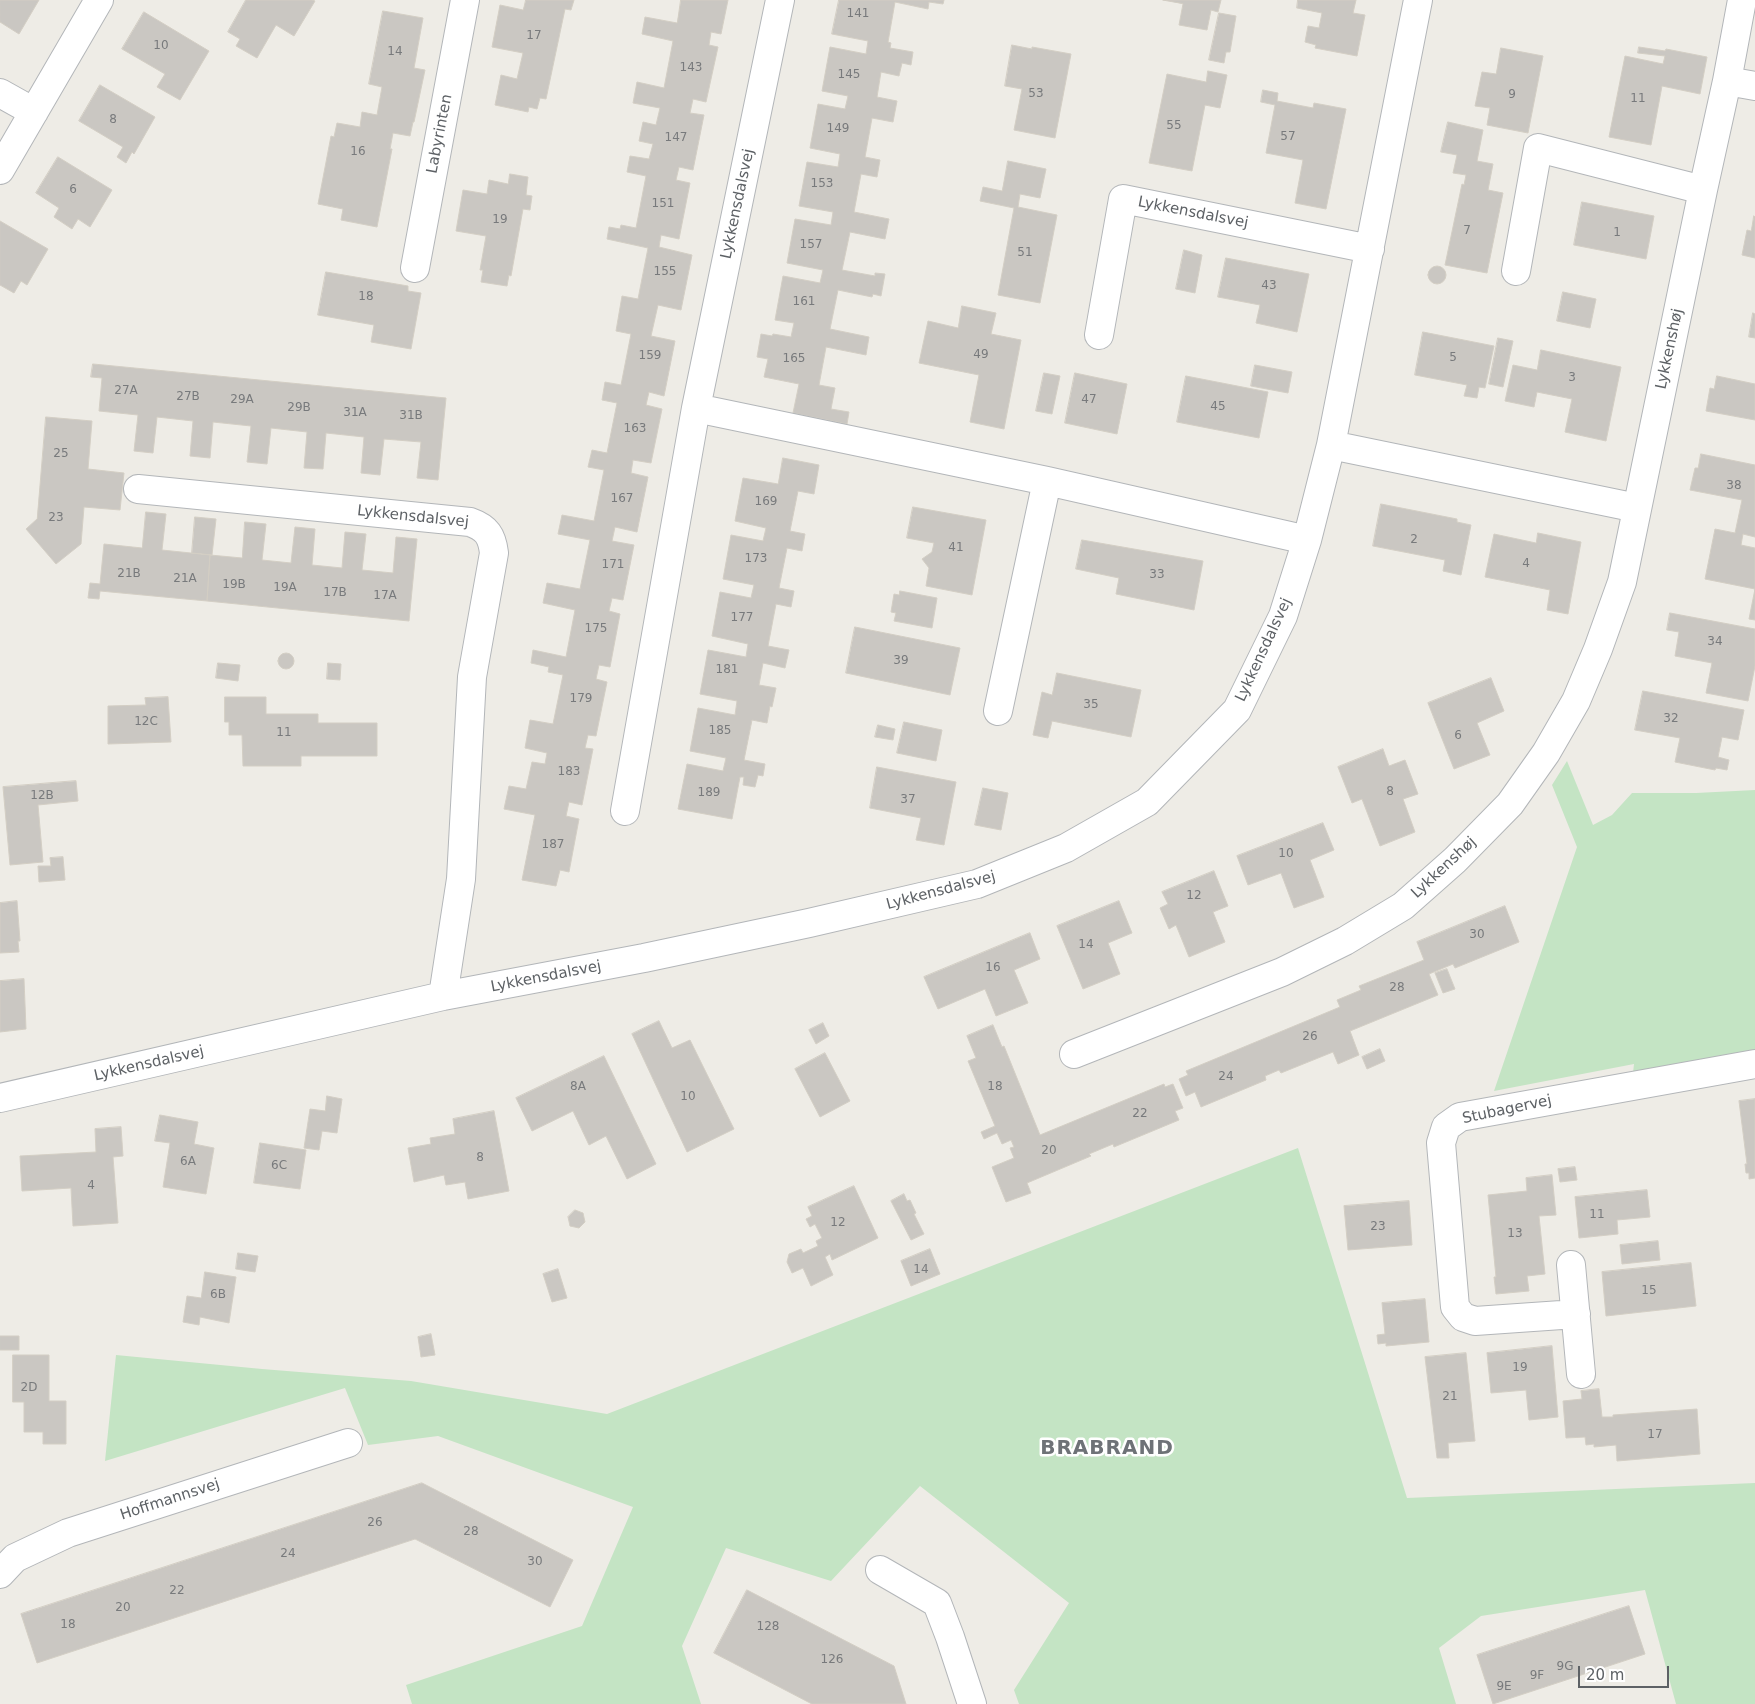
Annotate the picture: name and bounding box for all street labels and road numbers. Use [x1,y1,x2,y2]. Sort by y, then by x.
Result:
street label: Labyrinten [423,93,457,175]
street label: Lykkensdalsvej [718,147,758,261]
street label: Lykkensdalsvej [1136,193,1250,233]
street label: Lykkenshøj [1653,307,1687,391]
street label: Lykkensdalsvej [356,502,470,532]
street label: Lykkensdalsvej [1232,595,1296,705]
street label: Lykkenshøj [1408,833,1480,903]
street label: Lykkensdalsvej [884,868,998,914]
street label: Lykkensdalsvej [489,957,603,997]
street label: Lykkensdalsvej [92,1043,206,1085]
street label: Stubagervej [1461,1092,1553,1128]
street label: Hoffmannsvej [118,1475,222,1525]

